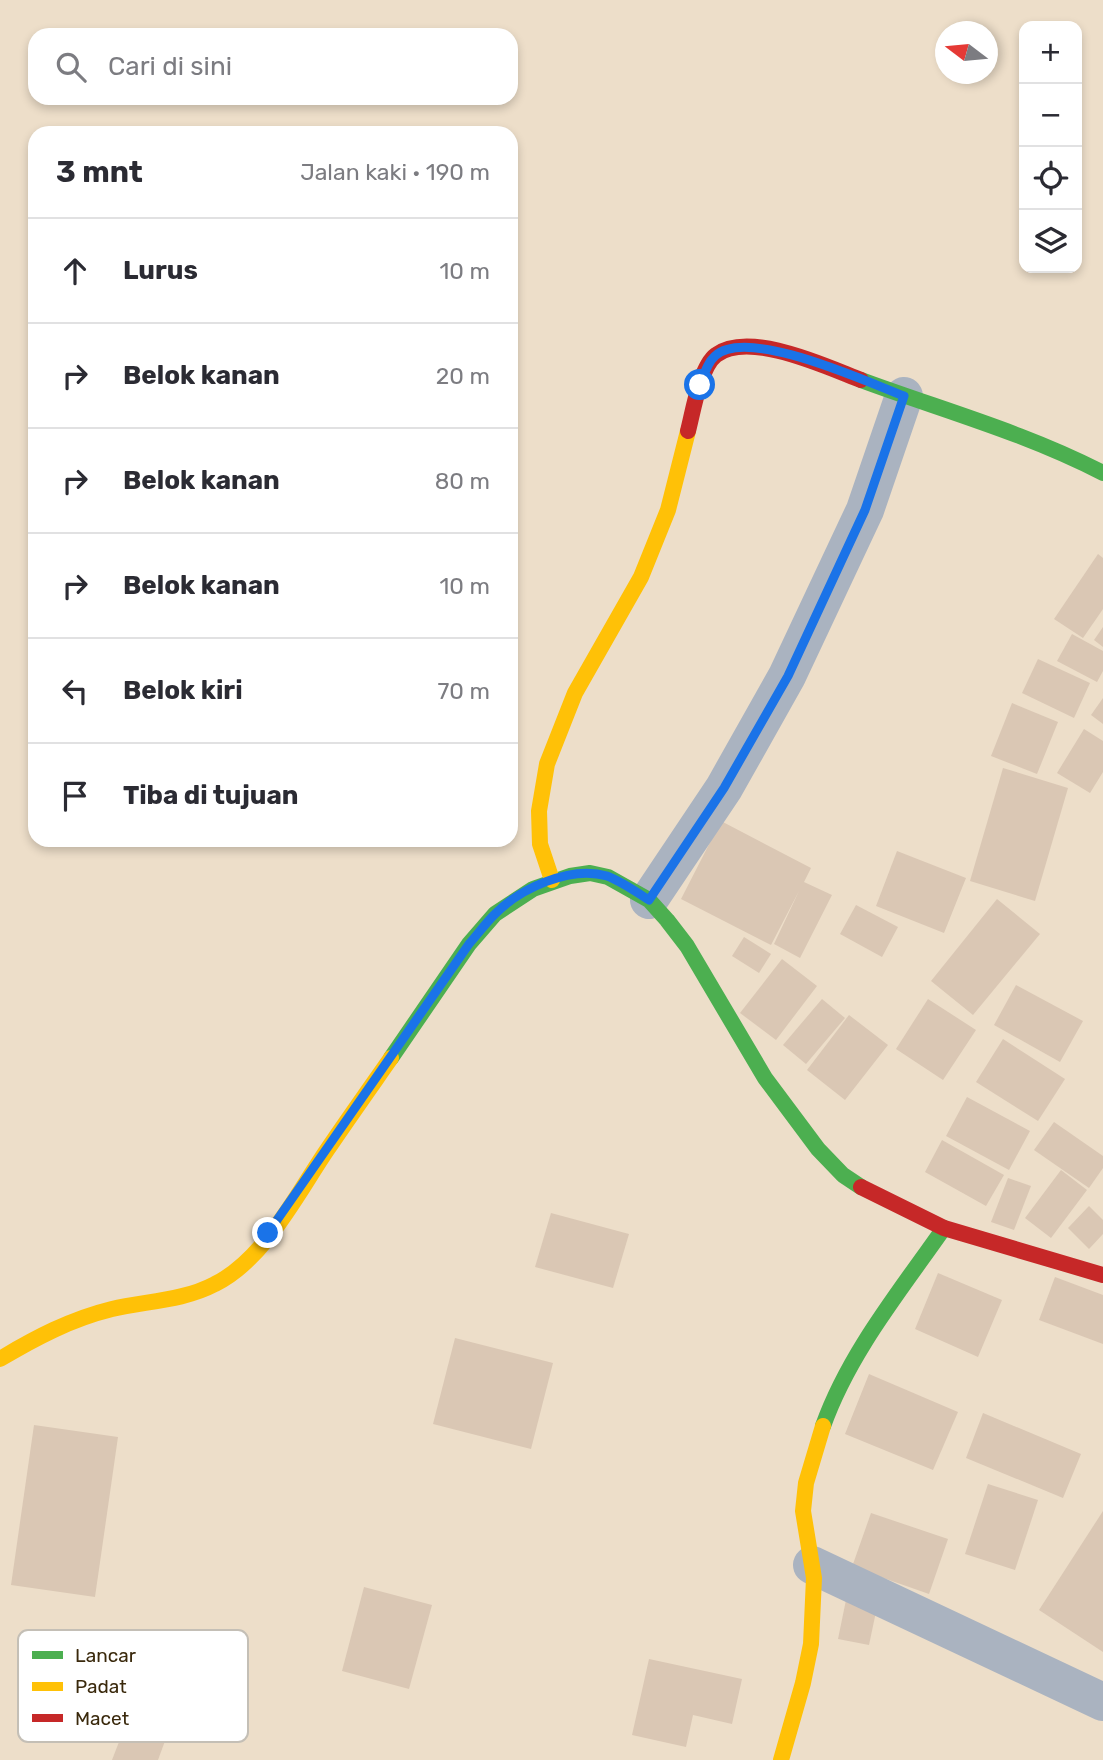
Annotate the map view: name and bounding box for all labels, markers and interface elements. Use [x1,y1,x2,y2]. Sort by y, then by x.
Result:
north arrow [935,21,998,84]
map controls [1019,21,1082,273]
button: + [1019,21,1082,84]
search box [28,28,518,105]
icon: search [52,48,90,86]
text: Cari di sini [108,51,232,82]
button: − [1019,84,1082,147]
button: locate [1019,147,1082,210]
text: 3 mnt [56,154,143,190]
text: Jalan kaki · 190 m [300,158,490,186]
button: layers [1019,210,1082,273]
icon: ahead [56,252,94,290]
text: Lurus [123,255,198,286]
text: 10 m [439,257,490,285]
icon: right [56,357,94,395]
text: Belok kanan [123,360,280,391]
text: 20 m [436,362,490,390]
route start [684,369,715,400]
icon: right [56,462,94,500]
text: Belok kanan [123,465,280,496]
text: 80 m [435,467,490,495]
icon: right [56,567,94,605]
text: Belok kanan [123,570,280,601]
text: 10 m [439,572,490,600]
icon: left [56,672,94,710]
text: Belok kiri [123,675,243,706]
text: 70 m [438,677,490,705]
icon: arrive [56,777,94,815]
text: Tiba di tujuan [123,780,298,811]
route end [252,1217,283,1248]
legend [18,1630,248,1742]
text: Lancar [75,1644,137,1667]
text: Padat [75,1675,127,1698]
text: Macet [75,1707,130,1730]

